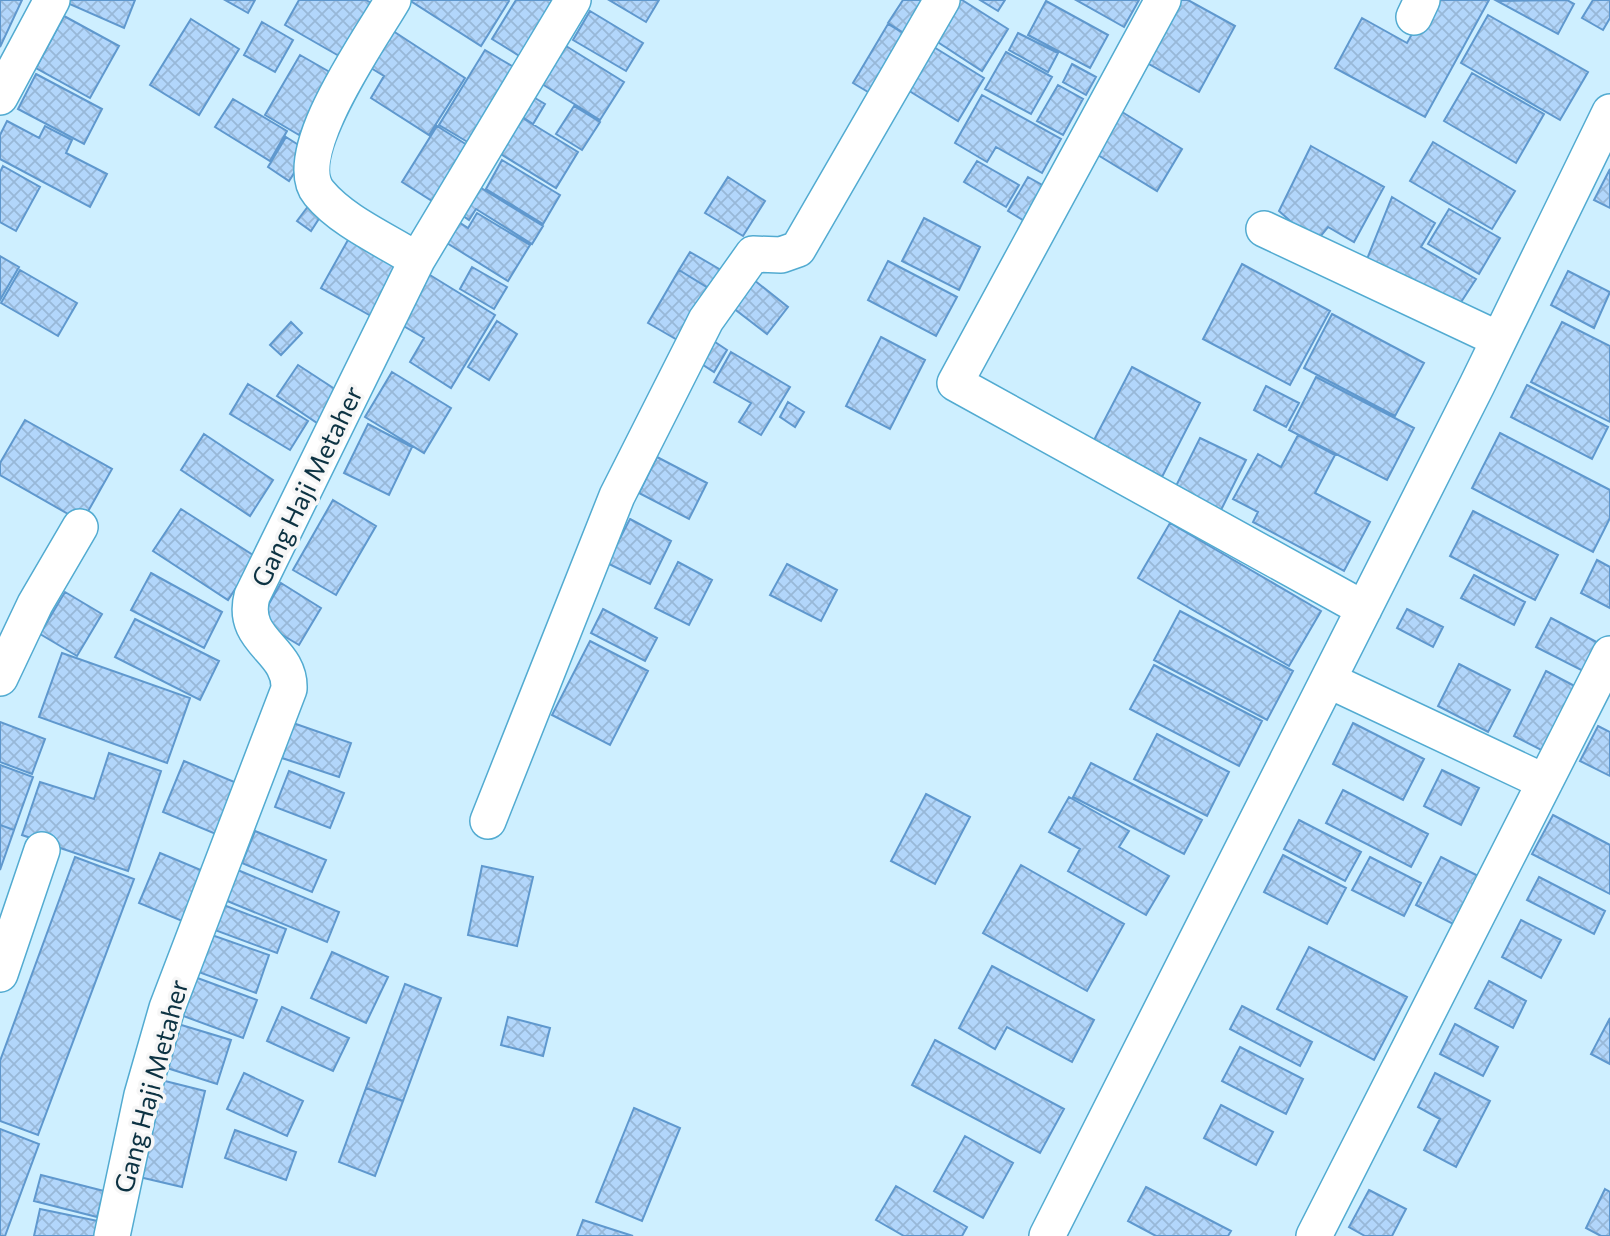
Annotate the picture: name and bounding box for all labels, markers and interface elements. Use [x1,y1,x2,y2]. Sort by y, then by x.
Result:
street label: Gang Haji Metaher [244,381,368,591]
street label: Gang Haji Metaher [107,976,193,1196]

